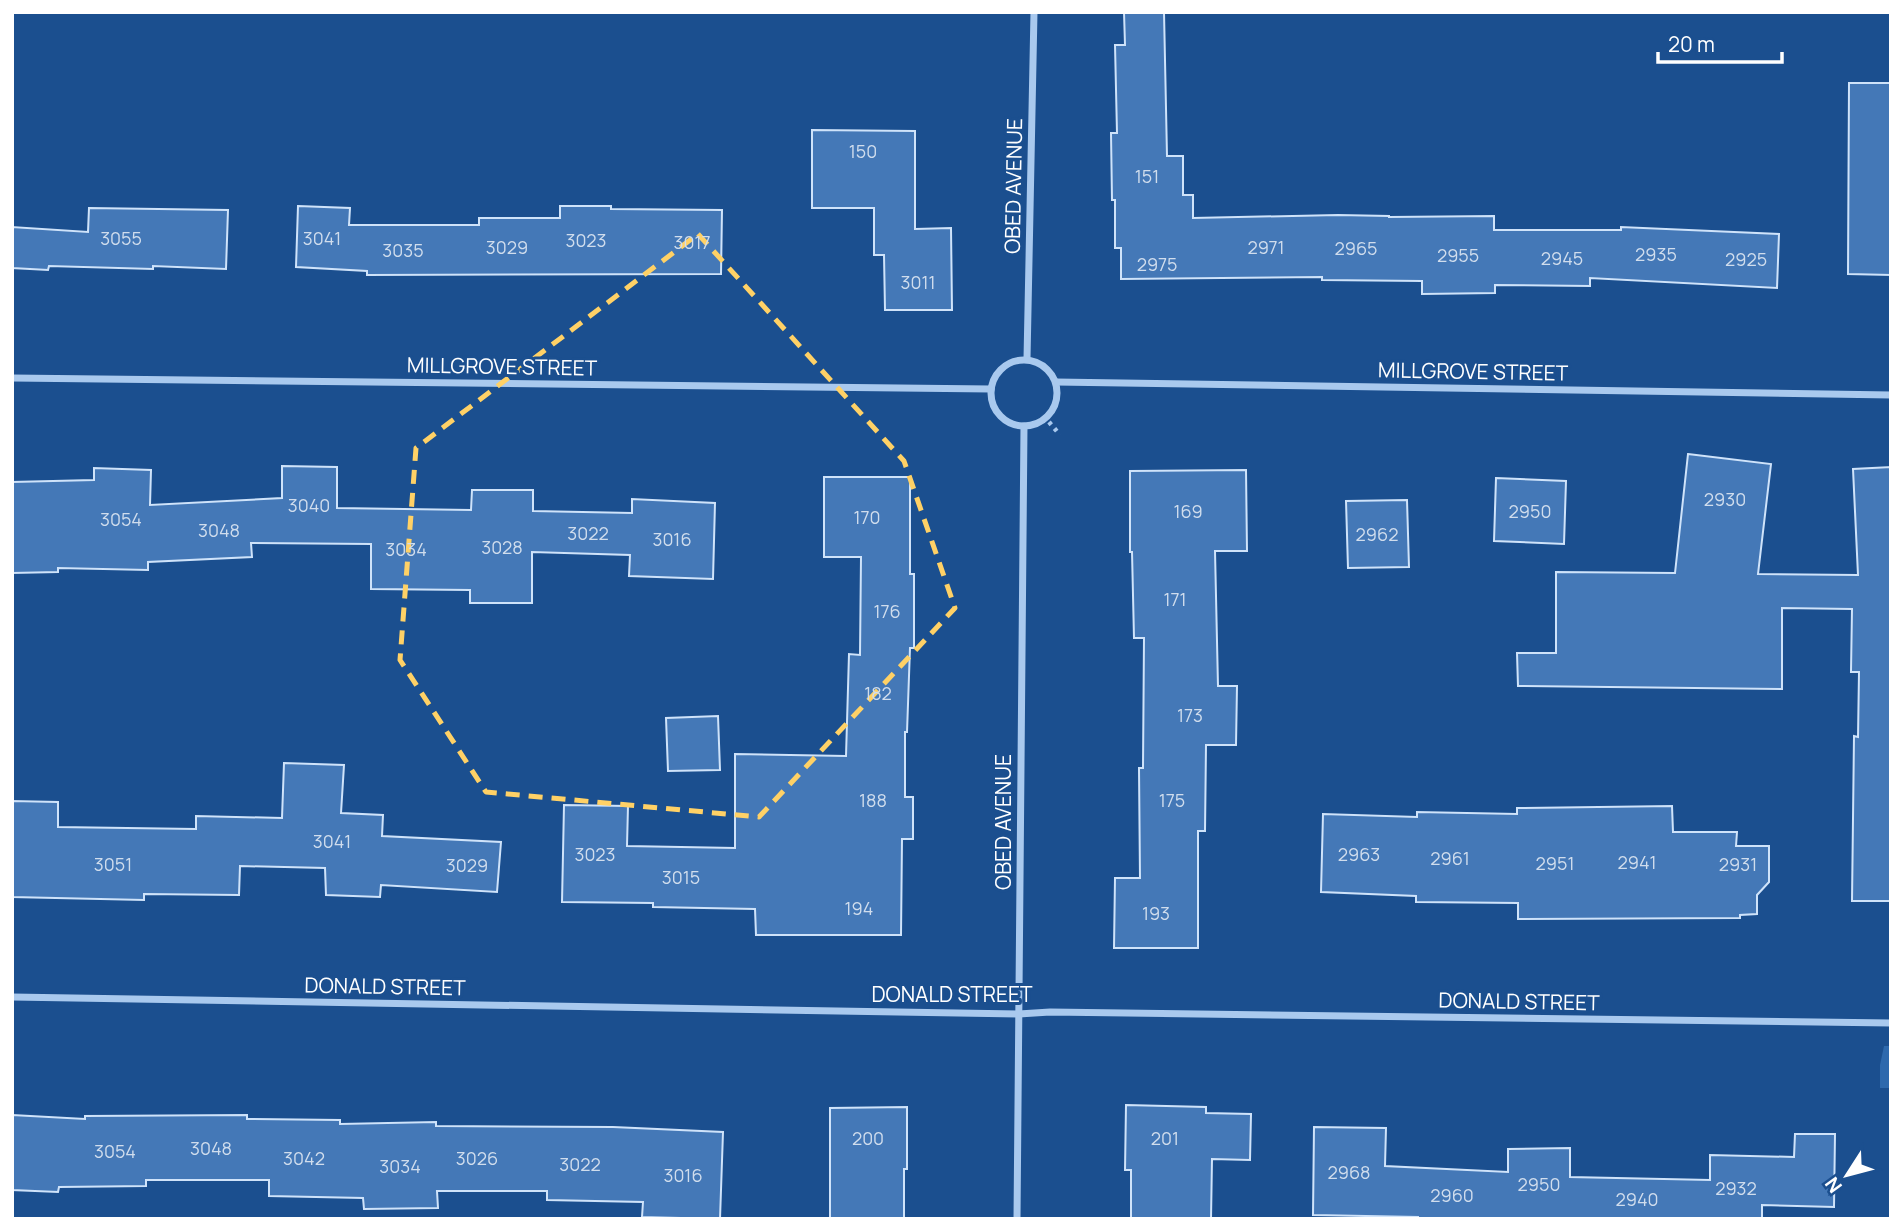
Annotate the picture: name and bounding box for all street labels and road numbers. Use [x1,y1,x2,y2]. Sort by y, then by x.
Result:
street label: OBED AVENUE [998,118,1028,254]
street label: MILLGROVE STREET [407,350,598,382]
street label: MILLGROVE STREET [1378,355,1569,387]
street label: OBED AVENUE [989,754,1017,890]
street label: DONALD STREET [304,971,466,1001]
street label: DONALD STREET [871,980,1033,1008]
street label: DONALD STREET [1438,986,1600,1016]

